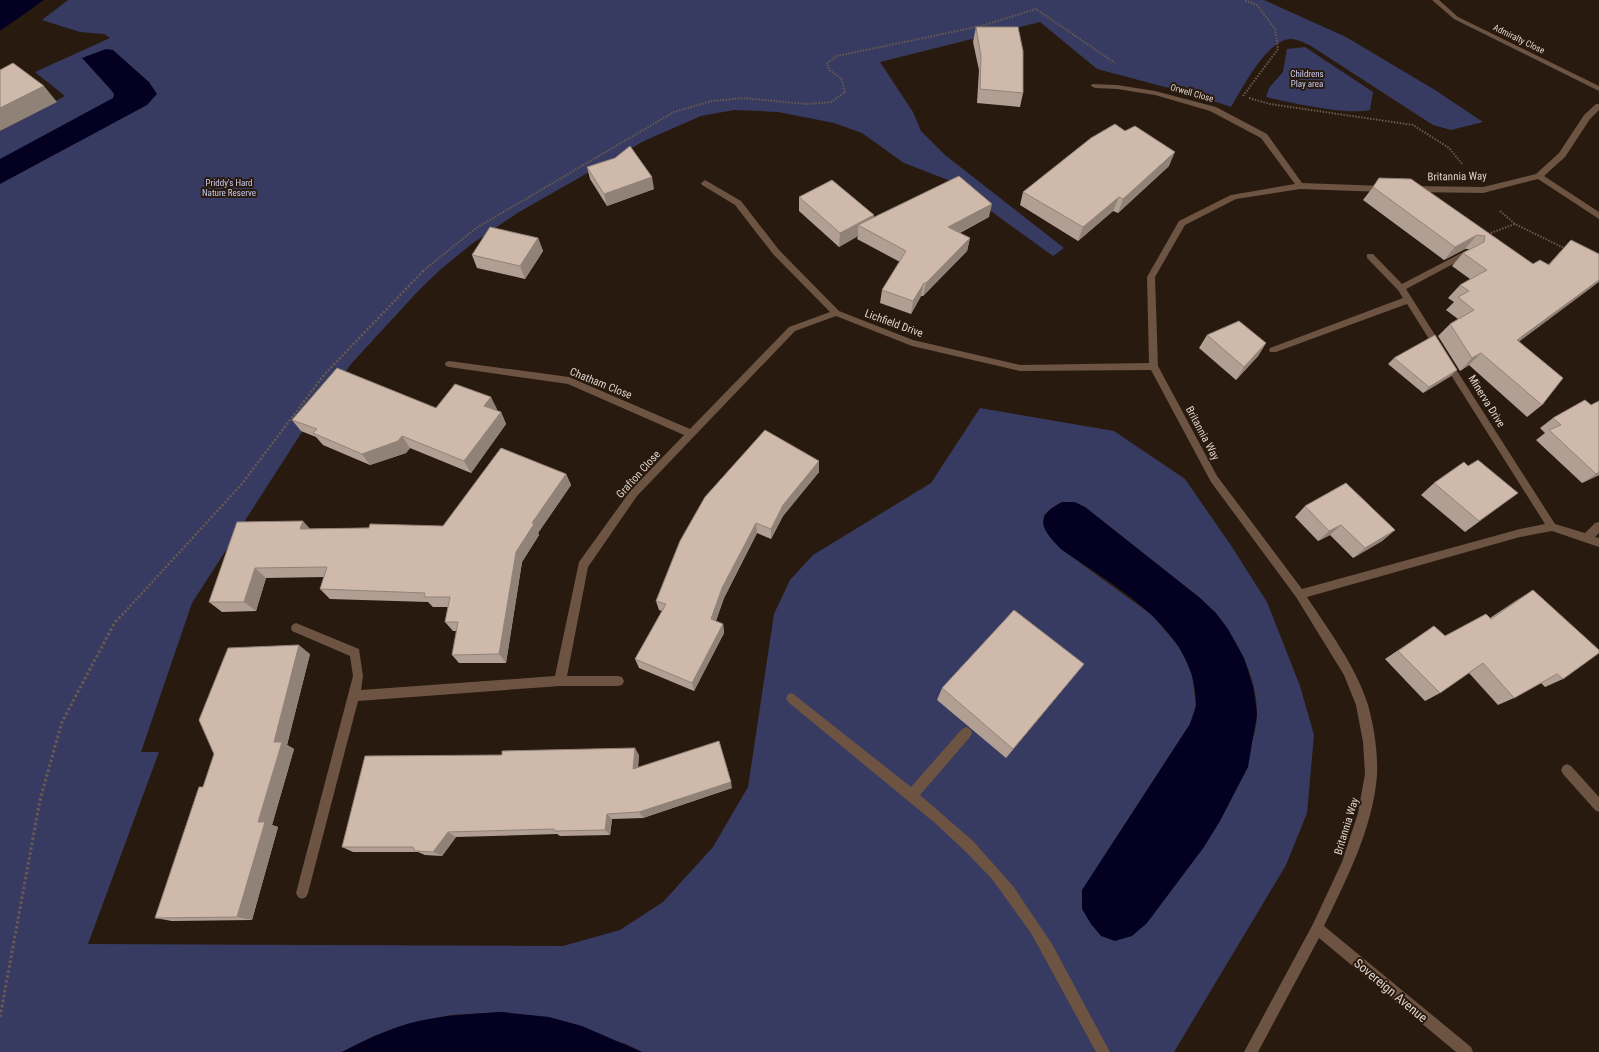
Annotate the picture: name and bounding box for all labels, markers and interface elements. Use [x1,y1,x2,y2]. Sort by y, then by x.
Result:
street label: Admiralty Close [1492,22,1546,56]
park label: Childrens Play area [1290,69,1324,89]
street label: Orwell Close [1169,82,1215,104]
street label: Britannia Way [1427,169,1487,184]
park label: Priddy's Hard Nature Reserve [202,178,256,198]
street label: Lichfield Drive [863,307,925,340]
street label: Chatham Close [568,365,634,402]
street label: Minerva Drive [1465,373,1508,430]
street label: Britannia Way [1183,404,1222,463]
street label: Grafton Close [614,448,663,501]
street label: Britannia Way [1332,795,1361,856]
street label: Sovereign Avenue [1351,955,1430,1025]

